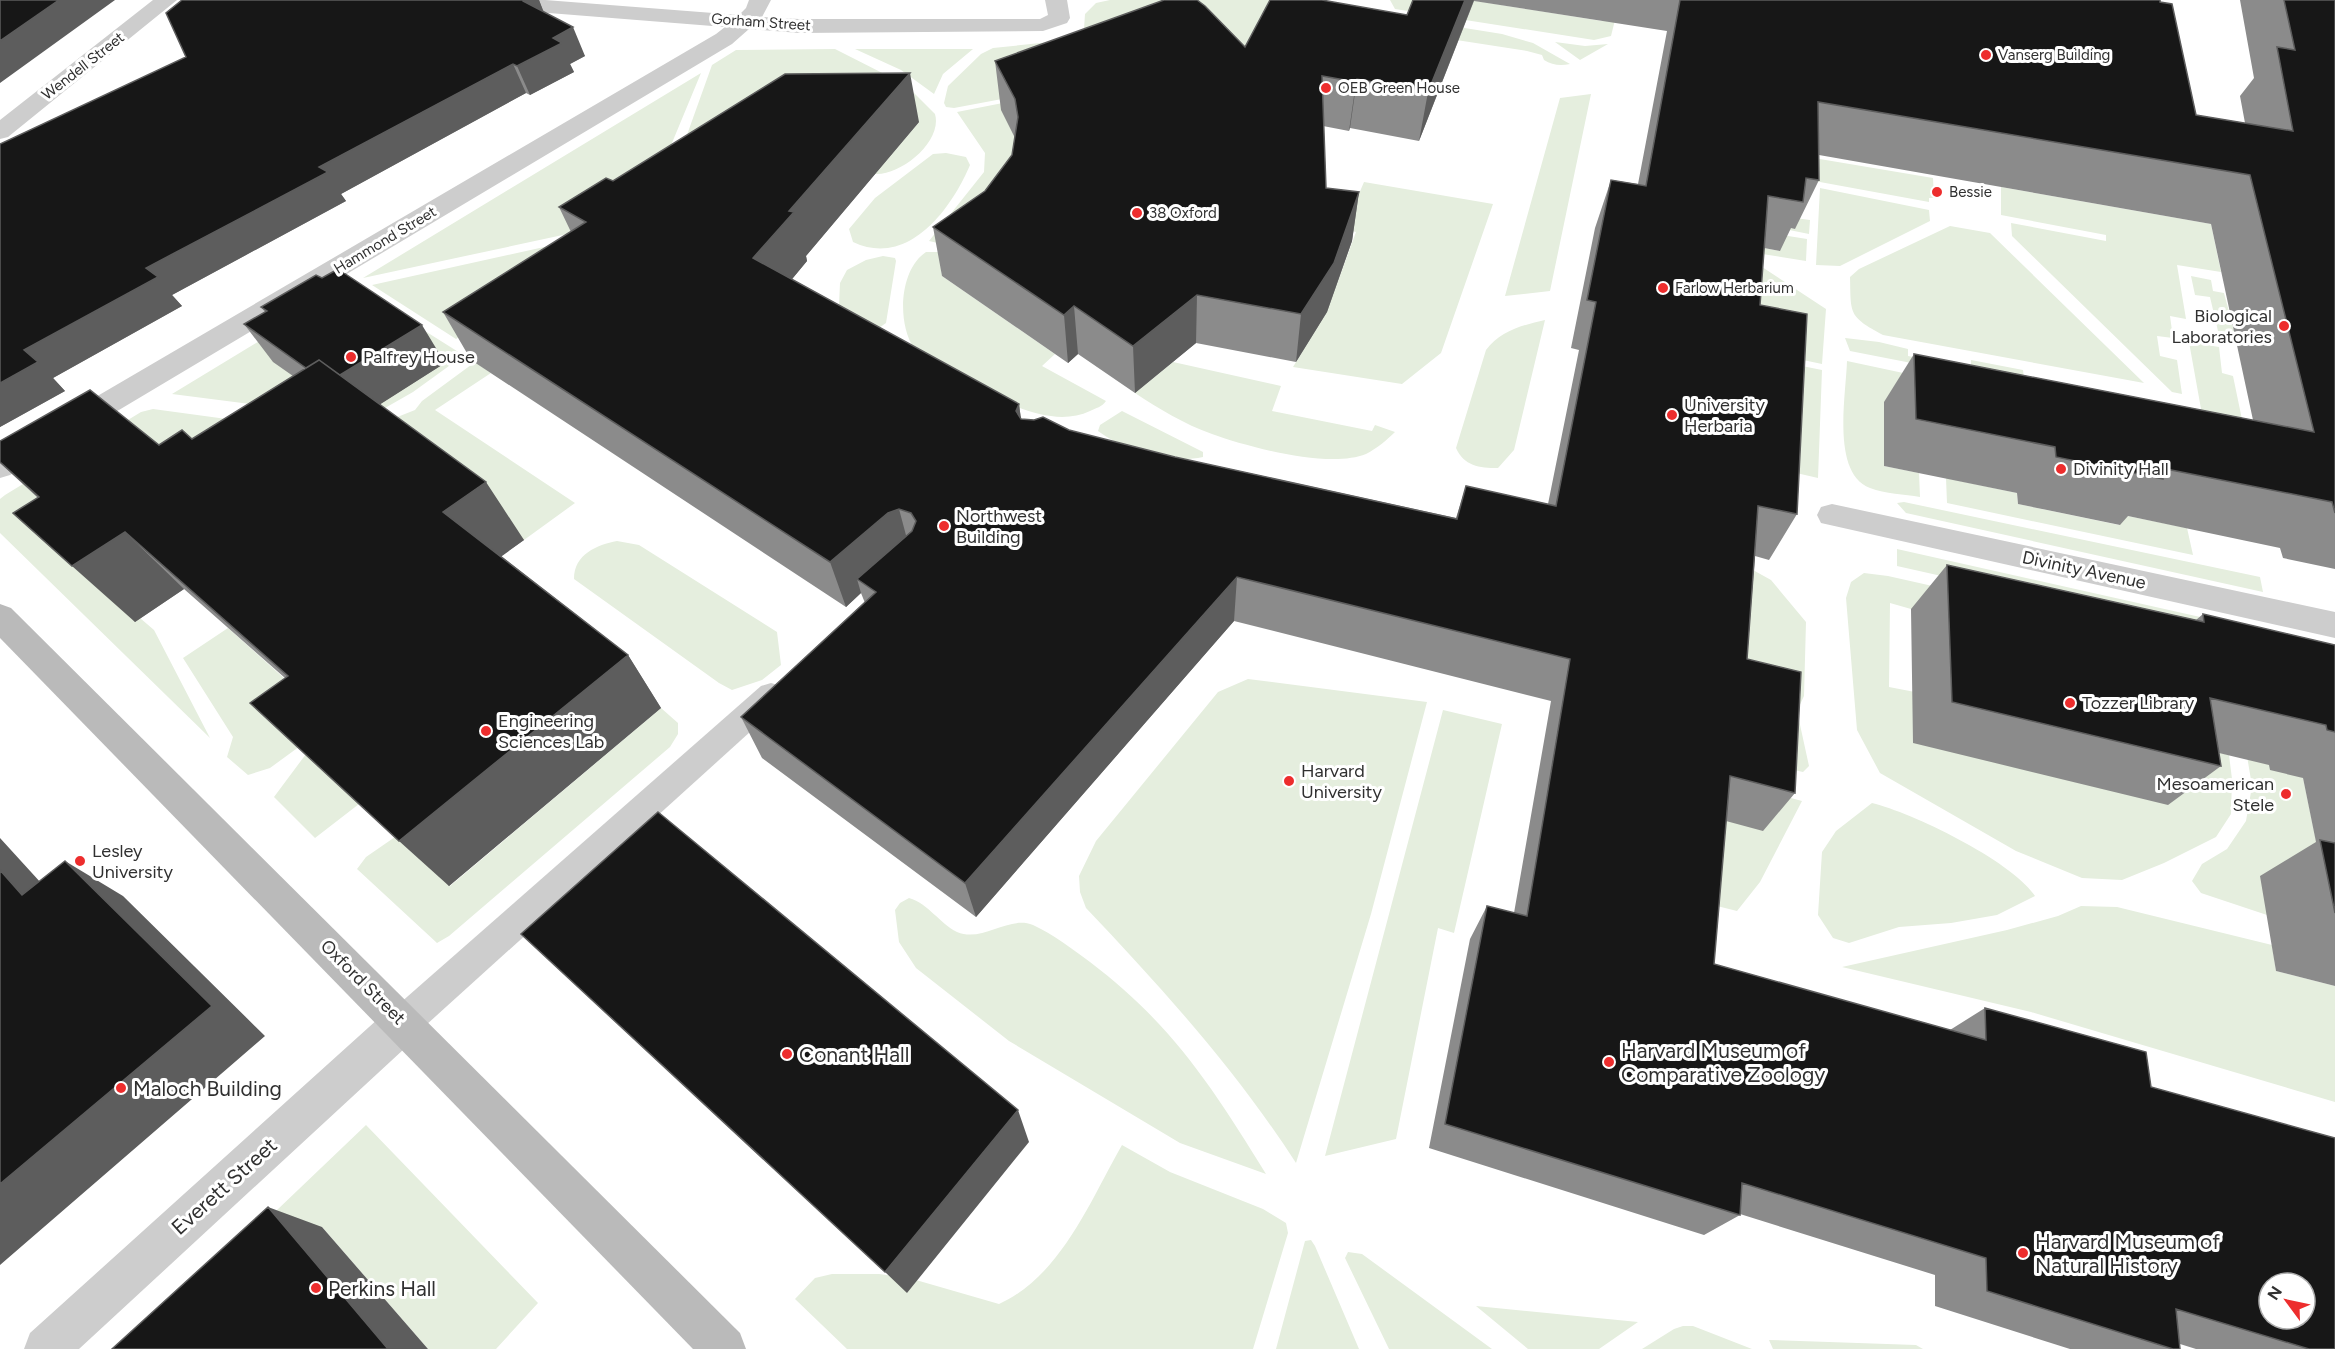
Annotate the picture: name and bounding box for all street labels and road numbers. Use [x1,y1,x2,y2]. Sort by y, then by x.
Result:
street label: Gorham Street [711,10,812,34]
street label: Wendell Street [38,28,128,104]
street label: Hammond Street [331,202,440,278]
street label: Divinity Avenue [2020,546,2148,594]
street label: Oxford Street [316,935,410,1029]
street label: Everett Street [166,1132,282,1240]

